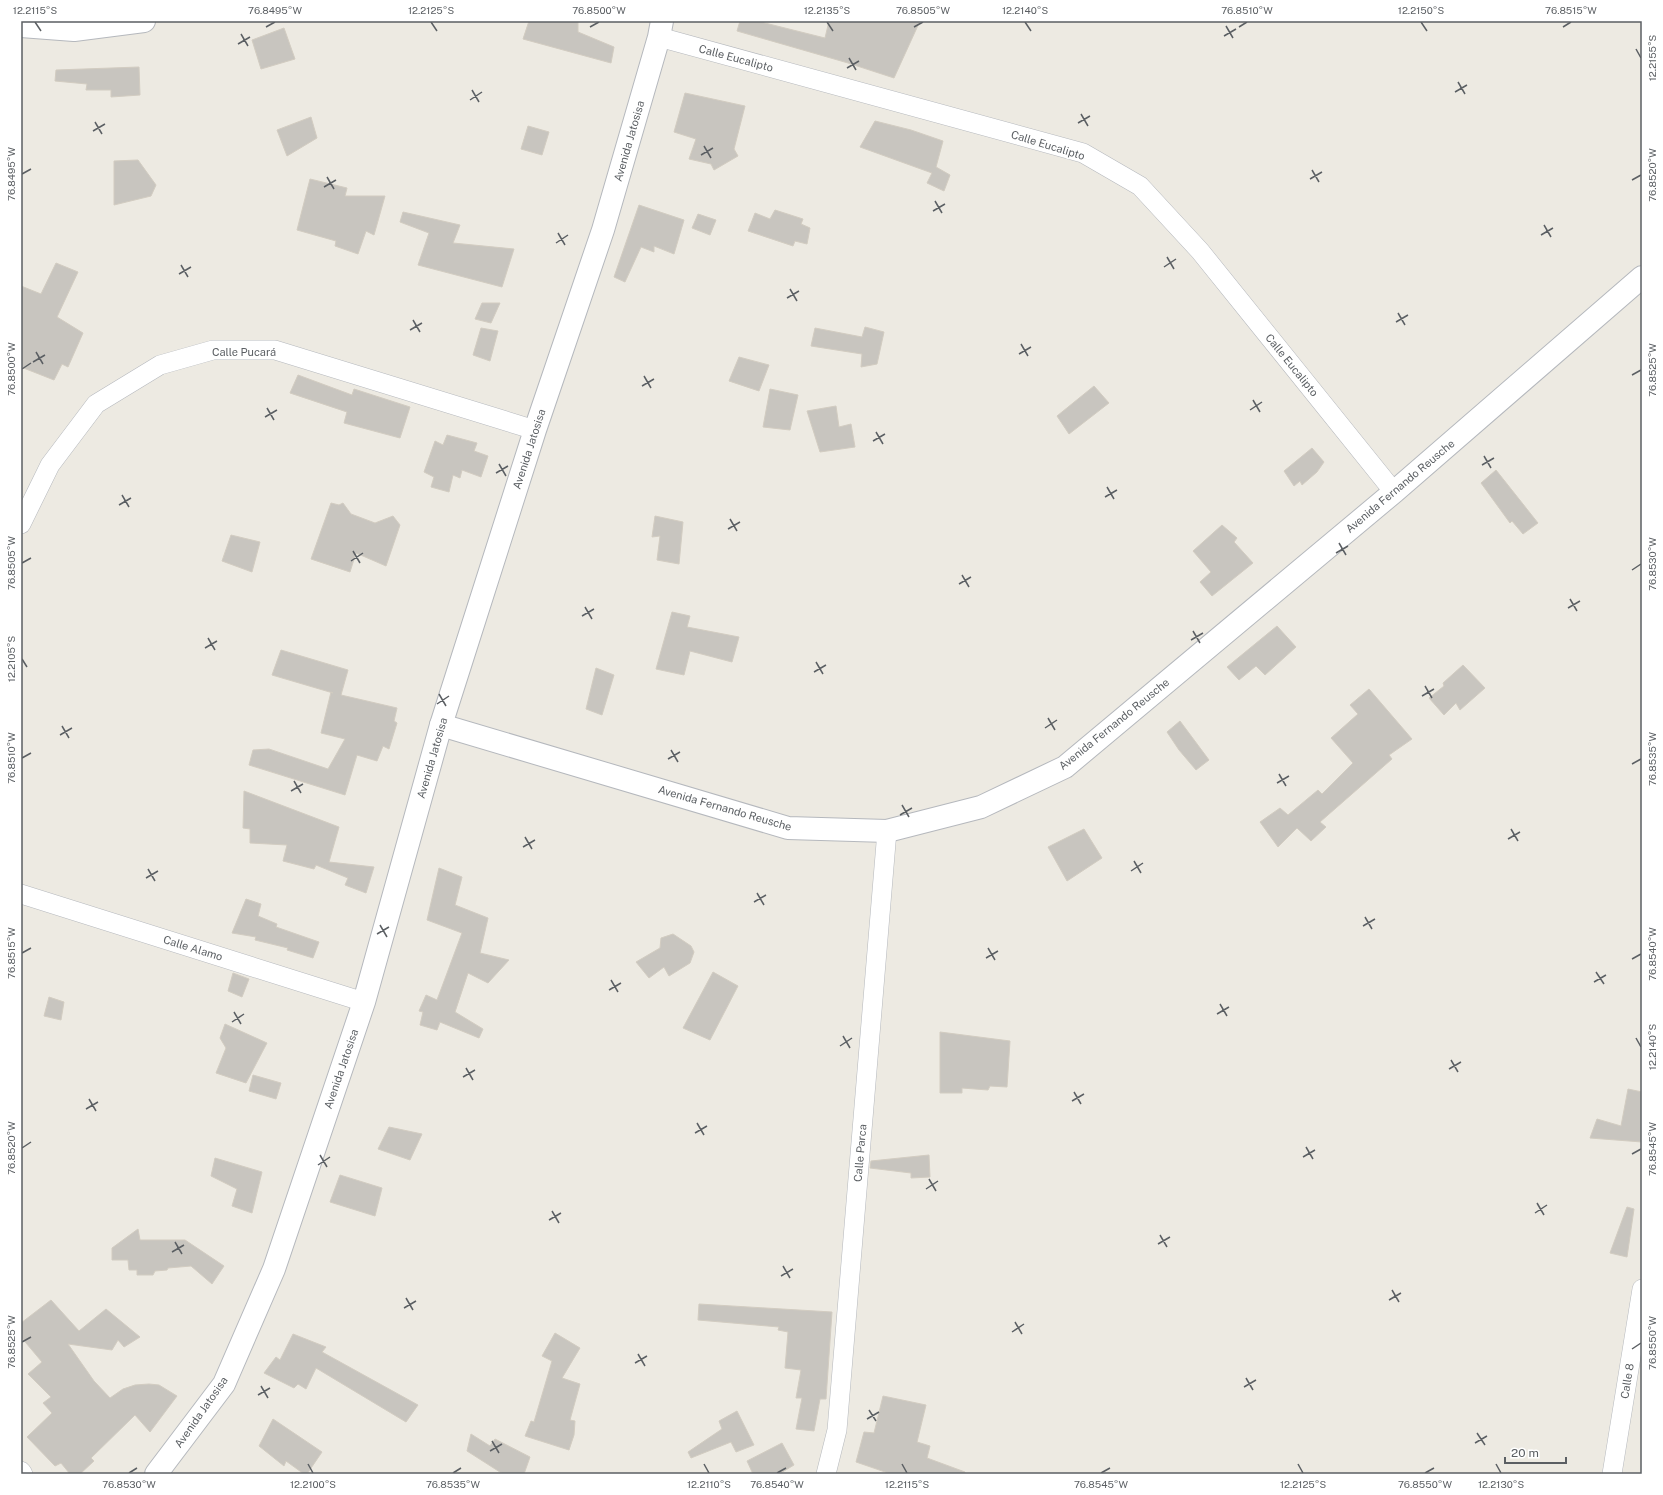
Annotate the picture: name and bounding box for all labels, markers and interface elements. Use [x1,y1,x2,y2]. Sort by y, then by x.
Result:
text: 12.2115°S [13,4,57,16]
text: 76.8495°W [248,4,302,16]
text: 12.2125°S [408,4,454,16]
text: 76.8500°W [572,4,626,16]
text: 12.2135°S [804,4,851,16]
text: 76.8505°W [896,4,950,16]
text: 12.2140°S [1002,4,1048,16]
text: 76.8510°W [1221,4,1273,16]
text: 12.2150°S [1398,4,1444,16]
text: 76.8515°W [1545,4,1597,16]
text: 12.2155°S [1646,34,1658,81]
street label: Calle Eucalipto [698,42,774,74]
street label: Avenida Jatosisa [612,99,646,183]
street label: Calle Eucalipto [1010,128,1086,162]
text: 76.8495°W [5,147,17,201]
text: 76.8520°W [1646,148,1658,202]
street label: Calle Eucalipto [1263,331,1321,399]
text: 76.8500°W [5,342,17,396]
text: 76.8525°W [1646,343,1658,397]
street label: Calle Pucará [212,346,276,358]
street label: Avenida Jatosisa [510,407,548,491]
street label: Avenida Fernando Reusche [1343,437,1457,535]
text: 76.8505°W [5,536,17,590]
text: 76.8530°W [1646,537,1658,591]
text: 12.2105°S [5,636,17,682]
street label: Avenida Fernando Reusche [1057,676,1171,772]
street label: Avenida Jatosisa [415,716,449,800]
text: 76.8510°W [5,732,17,784]
text: 76.8535°W [1646,732,1658,786]
street label: Avenida Fernando Reusche [657,783,793,833]
text: 76.8515°W [5,927,17,979]
text: 76.8540°W [1646,927,1658,981]
street label: Calle Alamo [162,933,224,963]
text: 12.2140°S [1646,1024,1658,1070]
street label: Avenida Jatosisa [322,1028,360,1110]
text: 76.8520°W [5,1121,17,1175]
text: 76.8545°W [1646,1122,1658,1176]
street label: Calle Parca [852,1124,868,1182]
text: 76.8525°W [5,1315,17,1369]
text: 76.8550°W [1646,1316,1658,1370]
street label: Calle 8 [1618,1362,1636,1400]
street label: Avenida Jatosisa [172,1374,230,1450]
scale bar [1505,1439,1566,1465]
text: 20 m [1511,1446,1539,1460]
text: 76.8530°W [102,1478,156,1490]
text: 12.2100°S [290,1478,336,1490]
text: 76.8535°W [426,1478,480,1490]
text: 12.2110°S [687,1478,731,1490]
text: 76.8540°W [750,1478,804,1490]
text: 12.2115°S [885,1478,929,1490]
text: 76.8545°W [1074,1478,1128,1490]
text: 12.2125°S [1280,1478,1326,1490]
text: 76.8550°W [1398,1478,1452,1490]
text: 12.2130°S [1478,1478,1524,1490]

